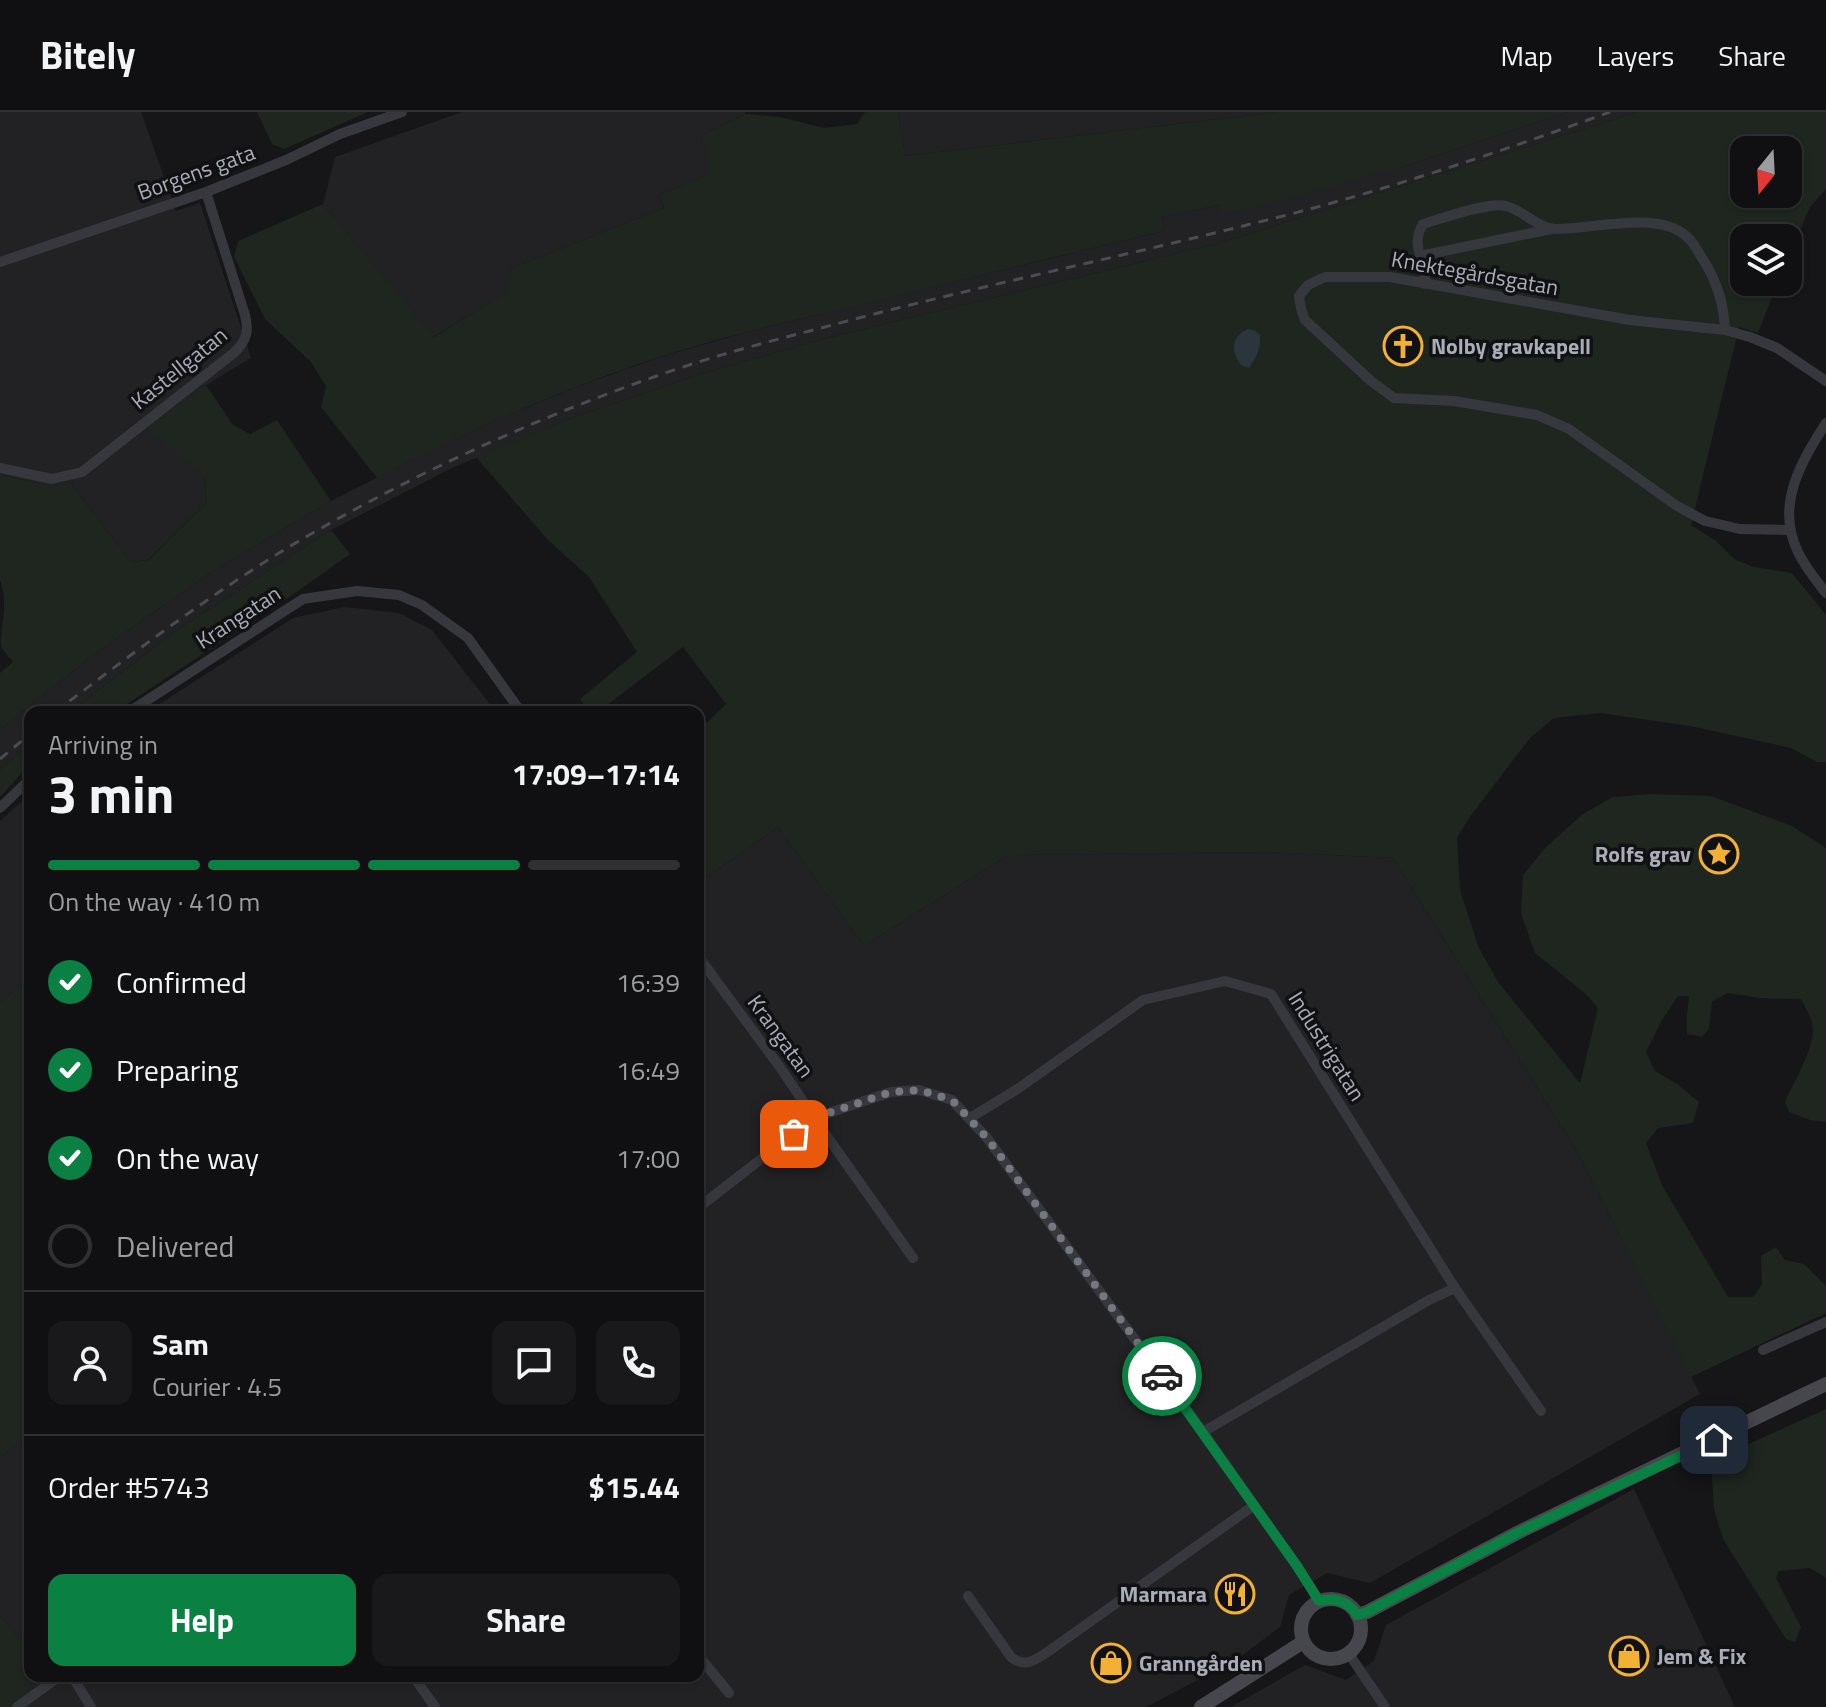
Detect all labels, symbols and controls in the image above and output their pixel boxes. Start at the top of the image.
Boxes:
text: Bitely [40,26,135,84]
text: Map [1500,34,1553,77]
text: Layers [1597,34,1674,77]
text: Share [1718,34,1786,77]
street label: Borgens gata [132,135,260,209]
north arrow [1730,136,1802,208]
map controls [1730,136,1802,296]
button: layers [1730,224,1802,296]
street label: Knektegårdsgatan [1389,242,1561,304]
street label: Kastellgatan [123,318,235,418]
church icon: Nolby gravkapell [1382,325,1424,367]
place label: Nolby gravkapell [1431,329,1591,363]
street label: Krangatan [189,577,287,657]
text: Arriving in [48,725,158,764]
text: 17:09–17:14 [512,751,680,797]
text: 3 min [48,754,174,833]
place icon: Rolfs grav [1698,833,1740,875]
place label: Rolfs grav [1595,837,1691,871]
text: On the way · 410 m [48,882,260,921]
text: Confirmed [116,959,247,1005]
icon: check [48,960,92,1004]
text: 16:39 [616,963,680,1002]
street label: Industrigatan [1280,984,1374,1108]
street label: Krangatan [739,987,823,1085]
text: Preparing [116,1047,238,1093]
icon: check [48,1048,92,1092]
text: 16:49 [616,1051,680,1090]
pin [760,1100,828,1168]
icon: bag [772,1112,816,1156]
text: On the way [116,1135,259,1181]
icon: check [48,1136,92,1180]
text: 17:00 [616,1139,680,1178]
text: Delivered [116,1223,234,1269]
button: person [48,1321,132,1405]
text: Sam [152,1321,209,1367]
button: chat [492,1321,576,1405]
button: phone [596,1321,680,1405]
courier [1122,1336,1202,1416]
icon: car [1140,1354,1184,1398]
text: Courier · 4.5 [152,1367,282,1406]
pin [1680,1406,1748,1474]
icon: home [1692,1418,1736,1462]
text: Order #5743 [48,1464,210,1510]
text: $15.44 [588,1464,680,1510]
restaurant icon: Marmara [1214,1573,1256,1615]
button: Help [48,1574,356,1666]
button: Share [372,1574,680,1666]
place label: Marmara [1120,1577,1207,1611]
shop icon: Jem & Fix [1608,1635,1650,1677]
place label: Jem & Fix [1657,1639,1747,1673]
shop icon: Granngården [1090,1642,1132,1684]
place label: Granngården [1139,1646,1263,1680]

